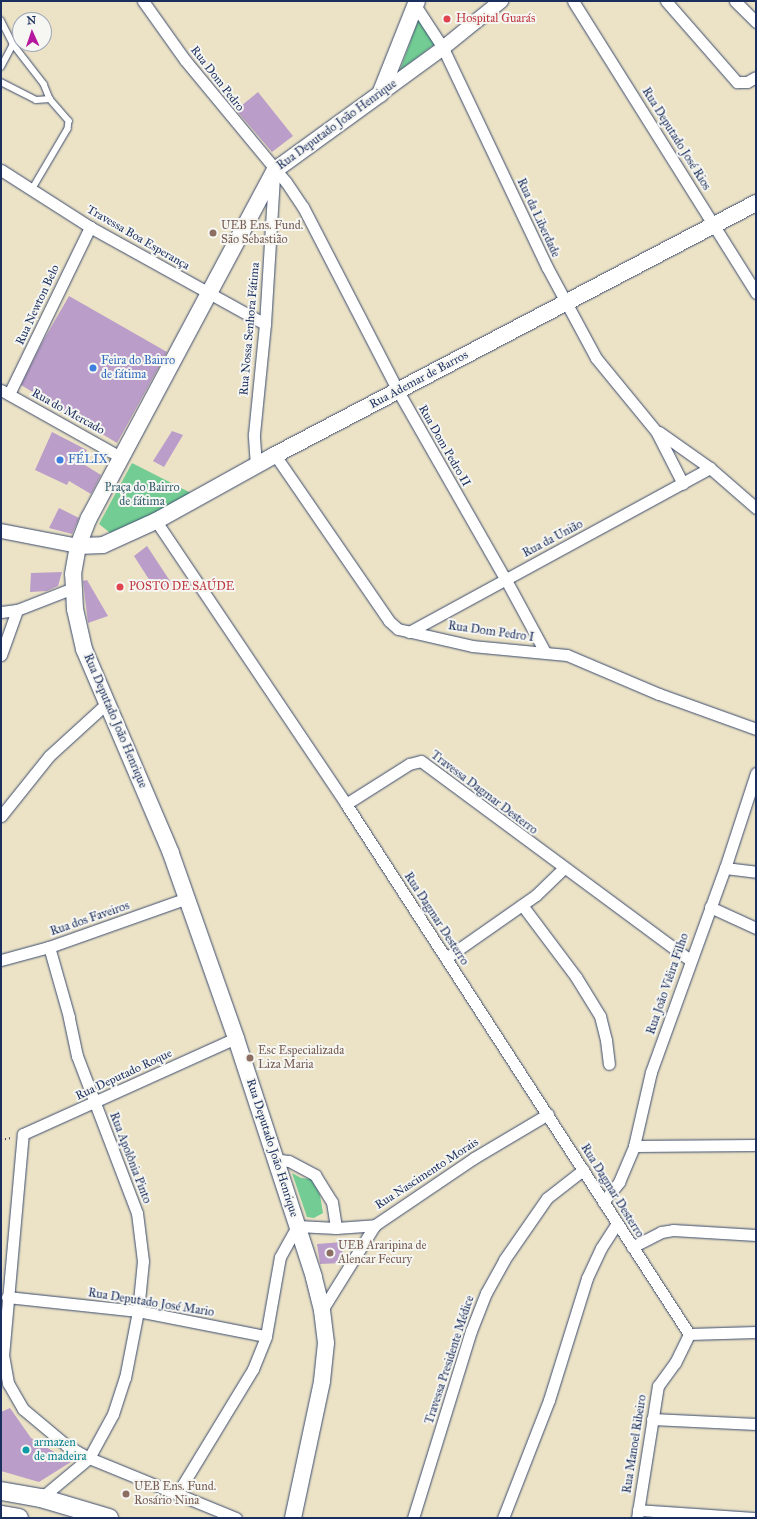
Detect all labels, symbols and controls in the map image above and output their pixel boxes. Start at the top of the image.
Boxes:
north arrow [12,12,52,52]
place label: Hospital Guarás [456,12,535,26]
marker: Hospital Guarás [441,13,453,25]
text: N [26,14,36,27]
street label: Rua Dom Pedro [187,44,247,114]
street label: Rua Deputado João Henrique [274,77,400,173]
street label: Rua Deputado José Rios [639,85,713,193]
street label: Rua da Liberdade [513,176,563,260]
street label: Travessa Boa Esperança [84,203,192,273]
place label: UEB Ens. Fund. São Sebastião [221,219,303,247]
marker: UEB Ens. Fund. São Sebastião [208,228,218,238]
street label: Rua Nossa Senhora Fátima [237,262,263,396]
street label: Rua Newton Belo [13,263,63,347]
street label: Rua Ademar de Barros [367,348,471,412]
place label: Feira do Bairro de fátima [101,354,175,382]
marker: Feira do Bairro de fátima [88,363,98,373]
street label: Rua do Mercado [29,386,107,438]
street label: Rua Dom Pedro II [415,403,473,489]
place label: FÉLIX [68,453,108,467]
marker: FÉLIX [55,455,65,465]
park label: Praça do Bairro de fátima [104,481,180,509]
street label: Rua da União [520,517,586,561]
place label: POSTO DE SAÚDE [129,580,234,594]
marker: POSTO DE SAÚDE [114,581,126,593]
street label: Rua Dom Pedro I [447,619,535,645]
street label: Rua Deputado João Henrique [80,652,150,790]
street label: Travessa Dagmar Desterro [428,748,540,838]
street label: Rua Dagmar Desterro [401,870,471,968]
street label: Rua dos Faveiros [48,899,132,939]
street label: Rua João Viêira Filho [644,931,692,1037]
place label: Esc Especializada Liza Maria [258,1044,344,1072]
street label: Rua Deputado Roque [73,1046,175,1104]
marker: Esc Especializada Liza Maria [245,1053,255,1063]
street label: Rua Deputado João Henrique [243,1077,301,1219]
street label: Rua Apolônia Pinto [106,1110,154,1206]
street label: Rua Nascimento Morais [373,1135,481,1213]
street label: Rua Dagmar Desterro [577,1141,647,1241]
place label: UEB Araripina de Alencar Fecury [338,1239,427,1267]
marker: UEB Araripina de Alencar Fecury [325,1248,335,1258]
street label: Rua Deputado José Mario [87,1286,215,1320]
street label: Travessa Presidente Médice [422,1294,478,1426]
street label: Rua Manoel Ribeiro [620,1394,650,1494]
place label: armazen de madeira [34,1436,87,1464]
marker: armazen de madeira [21,1445,31,1455]
place label: UEB Ens. Fund. Rosário Nina [134,1480,216,1508]
marker: UEB Ens. Fund. Rosário Nina [121,1489,131,1499]

